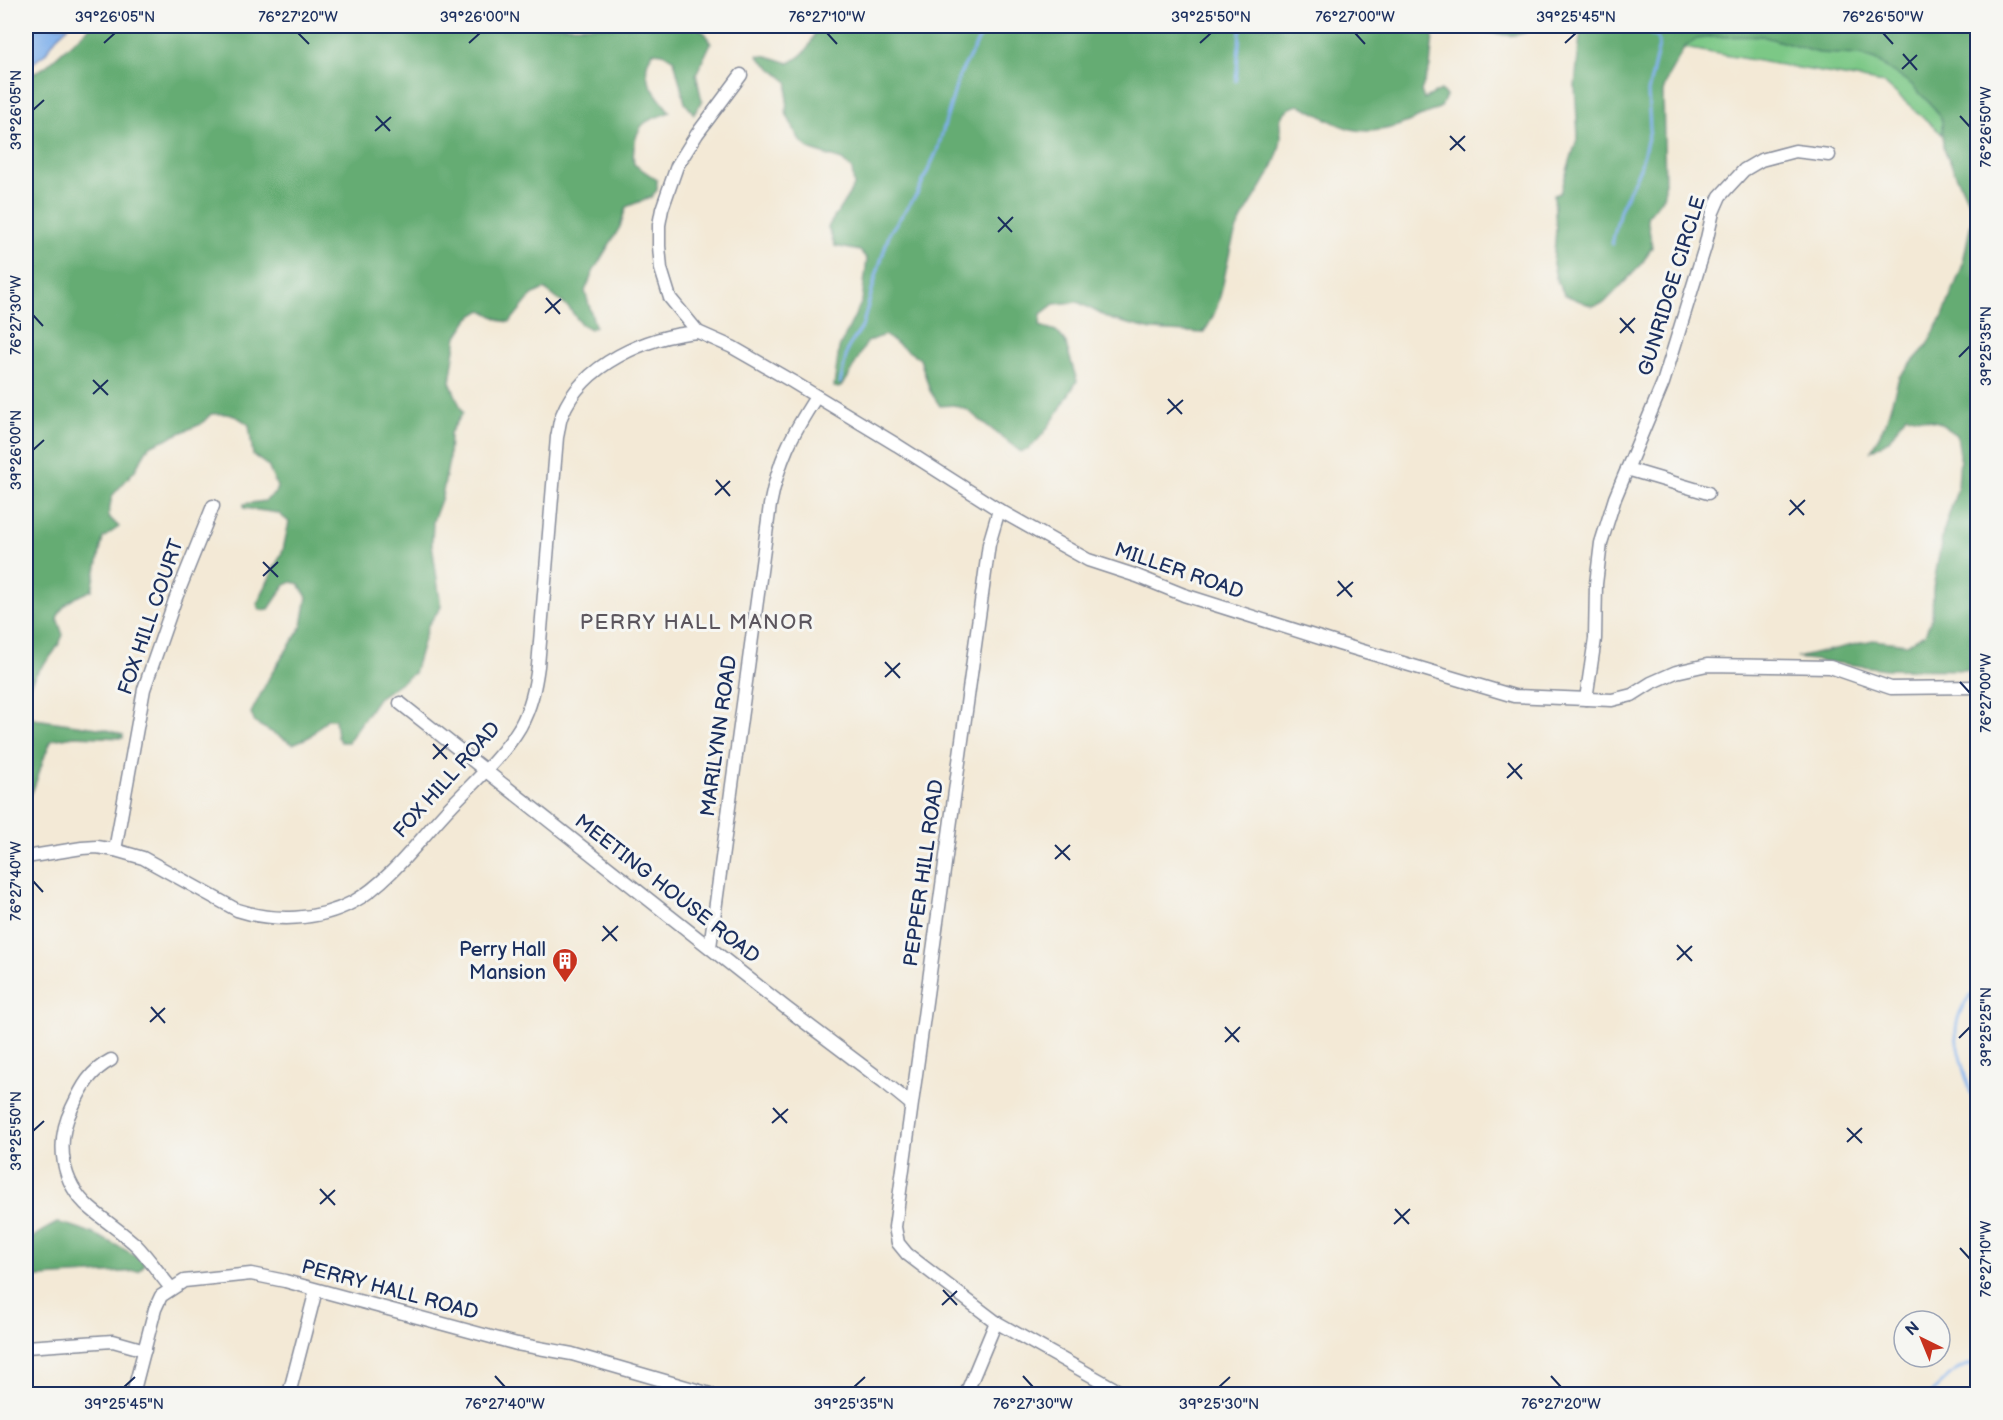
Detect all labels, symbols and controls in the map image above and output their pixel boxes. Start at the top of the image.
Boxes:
text: 39°26'05"N [75,8,155,27]
text: 76°27'20"W [258,8,338,27]
text: 39°26'00"N [440,8,520,27]
text: 76°27'10"W [789,8,866,27]
text: 39°25'50"N [1171,8,1251,27]
text: 76°27'00"W [1315,8,1395,27]
text: 39°25'45"N [1536,8,1616,27]
text: 76°26'50"W [1842,8,1924,27]
text: 39°26'05"N [7,70,26,150]
text: 76°26'50"W [1977,86,1996,168]
street label: GUNRIDGE CIRCLE [1633,193,1711,379]
text: 76°27'30"W [7,275,26,355]
text: 39°25'35"N [1977,306,1996,386]
text: 39°26'00"N [7,410,26,490]
street label: FOX HILL COURT [113,536,189,698]
street label: MILLER ROAD [1111,538,1247,604]
district label: PERRY HALL MANOR [580,610,814,635]
text: 76°27'00"W [1977,653,1996,733]
street label: MARILYNN ROAD [696,654,742,818]
street label: FOX HILL ROAD [388,717,506,843]
street label: PEPPER HILL ROAD [899,778,949,968]
street label: MEETING HOUSE ROAD [570,809,764,969]
text: 76°27'40"W [7,841,26,921]
place label: Perry Hall Mansion [459,938,546,985]
building icon: Perry Hall Mansion [550,946,580,984]
text: 39°25'25"N [1977,987,1996,1067]
text: 39°25'50"N [7,1091,26,1171]
text: 76°27'10"W [1977,1220,1996,1297]
street label: PERRY HALL ROAD [299,1255,481,1325]
north arrow [1892,1309,1952,1369]
text: N [1902,1318,1924,1340]
text: 39°25'45"N [84,1395,164,1414]
text: 76°27'40"W [465,1395,545,1414]
text: 39°25'35"N [814,1395,894,1414]
text: 76°27'30"W [993,1395,1073,1414]
text: 39°25'30"N [1179,1395,1259,1414]
text: 76°27'20"W [1521,1395,1601,1414]

